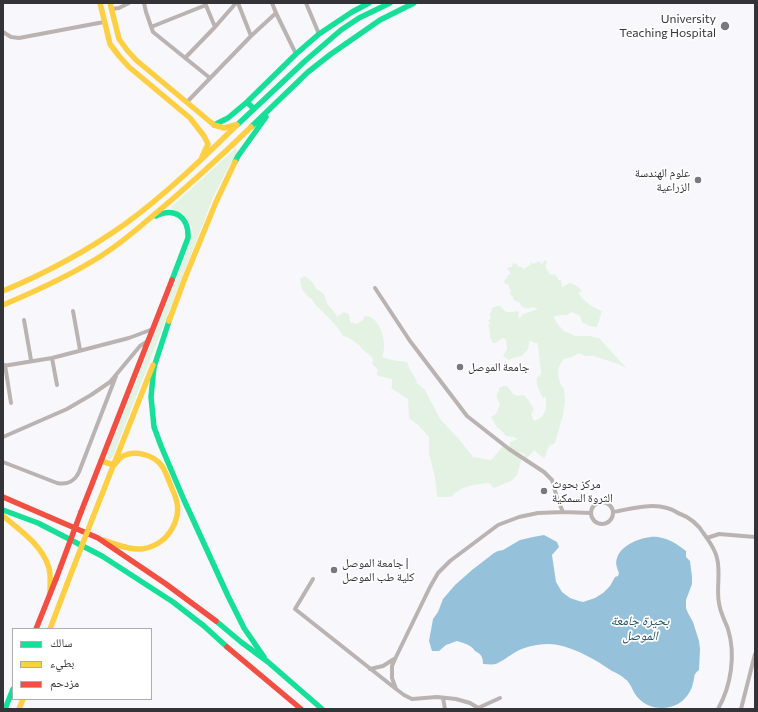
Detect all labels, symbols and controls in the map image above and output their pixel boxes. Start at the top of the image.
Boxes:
place label: University Teaching Hospital [619,12,716,40]
marker: University Teaching Hospital [719,20,731,32]
place label: علوم الهندسة الزراعية [635,166,690,194]
marker: علوم الهندسة الزراعية [693,175,703,185]
place label: جامعة الموصل [468,360,529,374]
marker: جامعة الموصل [455,362,465,372]
place label: مركز بحوث الثروة السمكية [552,477,613,505]
marker: مركز بحوث الثروة السمكية [539,486,549,496]
place label: جامعة الموصل | كلية طب الموصل [342,556,414,584]
marker: جامعة الموصل | كلية طب الموصل [329,565,339,575]
water label: بحيرة جامعة الموصل [611,613,669,644]
legend [12,628,152,700]
text: سالك [50,635,72,649]
text: بطيء [50,655,74,669]
text: مزدحم [50,675,79,689]

